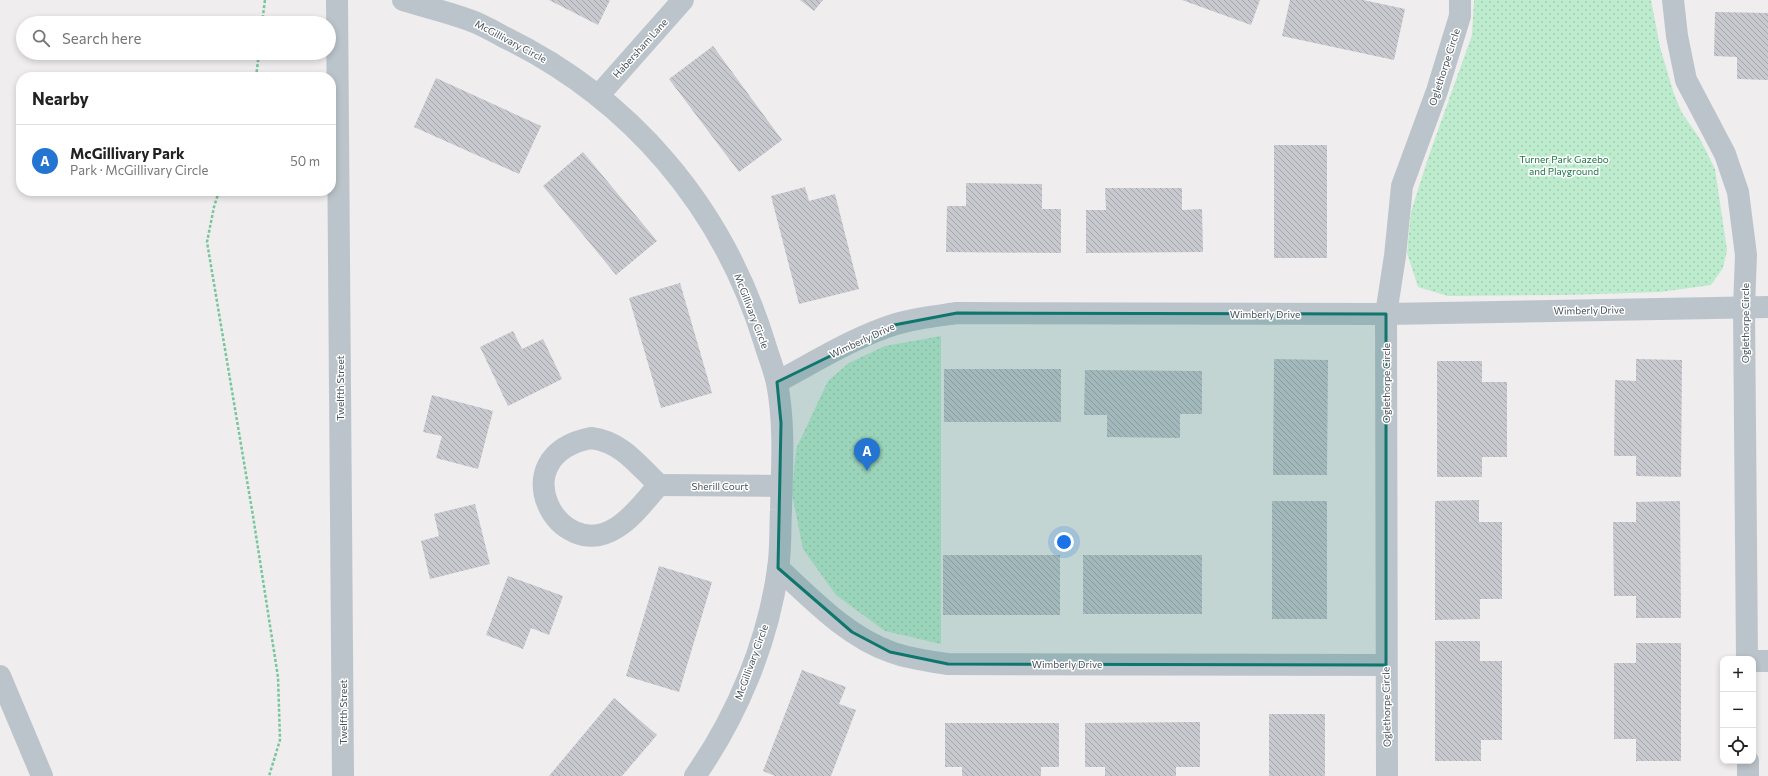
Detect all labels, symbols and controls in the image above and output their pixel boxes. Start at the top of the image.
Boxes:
search box [16,16,336,60]
street label: Habersham Lane [610,16,670,80]
street label: McGillivary Circle [473,17,549,65]
icon: search [30,27,52,49]
street label: Oglethorpe Circle [1426,27,1462,107]
text: Search here [62,29,141,47]
text: Nearby [32,88,89,109]
text: McGillivary Park [70,144,185,162]
text: A [40,153,50,169]
text: 50 m [290,153,320,169]
park label: Turner Park Gazebo and Playground [1519,153,1609,177]
text: Park · McGillivary Circle [70,162,208,178]
street label: McGillivary Circle [732,272,772,350]
street label: Oglethorpe Circle [1739,283,1751,363]
street label: Wimberly Drive [1554,303,1624,317]
street label: Wimberly Drive [1230,308,1300,320]
street label: Wimberly Drive [828,320,896,360]
street label: Oglethorpe Circle [1380,343,1392,423]
street label: Twelfth Street [334,355,346,421]
pin: A [854,438,880,471]
street label: Sherill Court [692,480,748,492]
your location [1054,532,1074,552]
street label: McGillivary Circle [732,623,770,701]
map controls [1720,656,1756,764]
button: + [1720,656,1756,692]
street label: Wimberly Drive [1032,658,1102,670]
street label: Oglethorpe Circle [1379,667,1393,747]
street label: Twelfth Street [337,679,349,745]
button: − [1720,692,1756,728]
button: locate [1720,728,1756,764]

